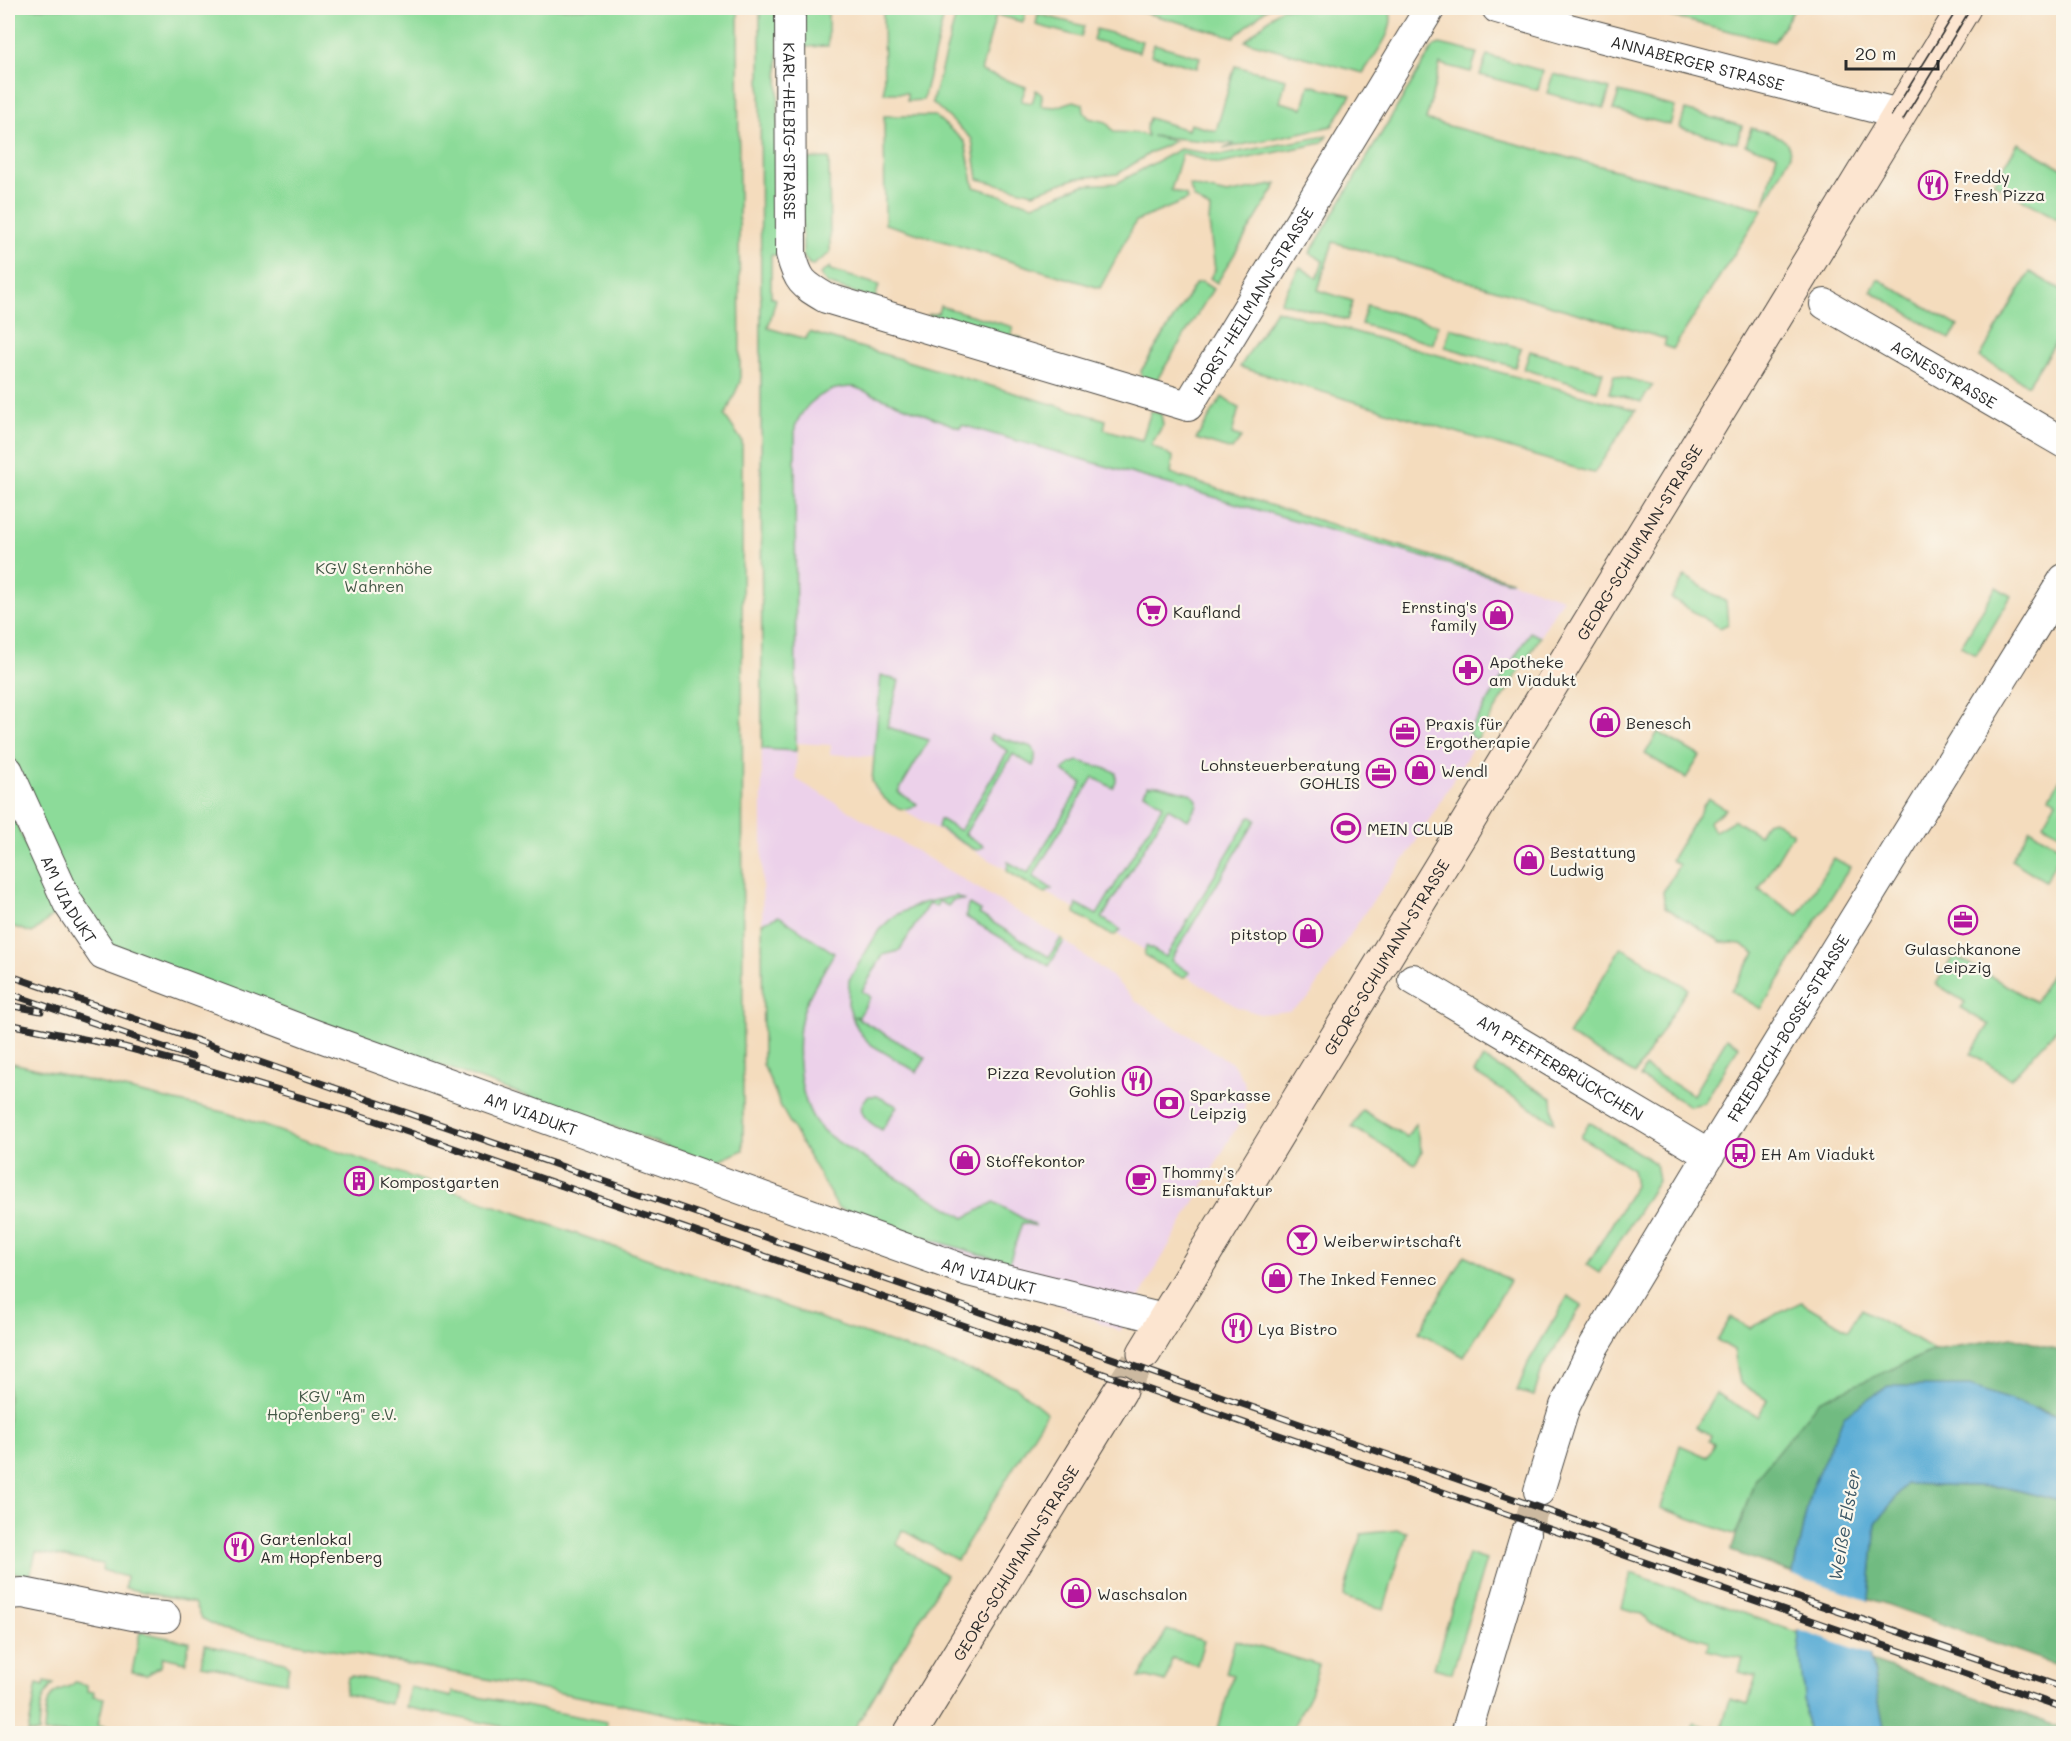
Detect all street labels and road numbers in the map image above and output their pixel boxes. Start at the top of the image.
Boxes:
street label: ANNABERGER STRASSE [1609,30,1787,95]
street label: KARL-HELBIG-STRASSE [780,42,801,220]
street label: HORST-HEILMANN-STRASSE [1187,203,1317,398]
street label: AGNESSTRASSE [1887,334,2001,412]
street label: GEORG-SCHUMANN-STRASSE [1571,440,1706,644]
street label: AM VIADUKT [37,851,102,947]
street label: GEORG-SCHUMANN-STRASSE [1318,855,1453,1059]
street label: FRIEDRICH-BOSSE-STRASSE [1722,930,1853,1125]
street label: AM PFEFFERBRÜCKCHEN [1474,1009,1648,1125]
street label: AM VIADUKT [482,1087,581,1140]
street label: AM VIADUKT [939,1252,1039,1298]
street label: GEORG-SCHUMANN-STRASSE [947,1461,1083,1664]

